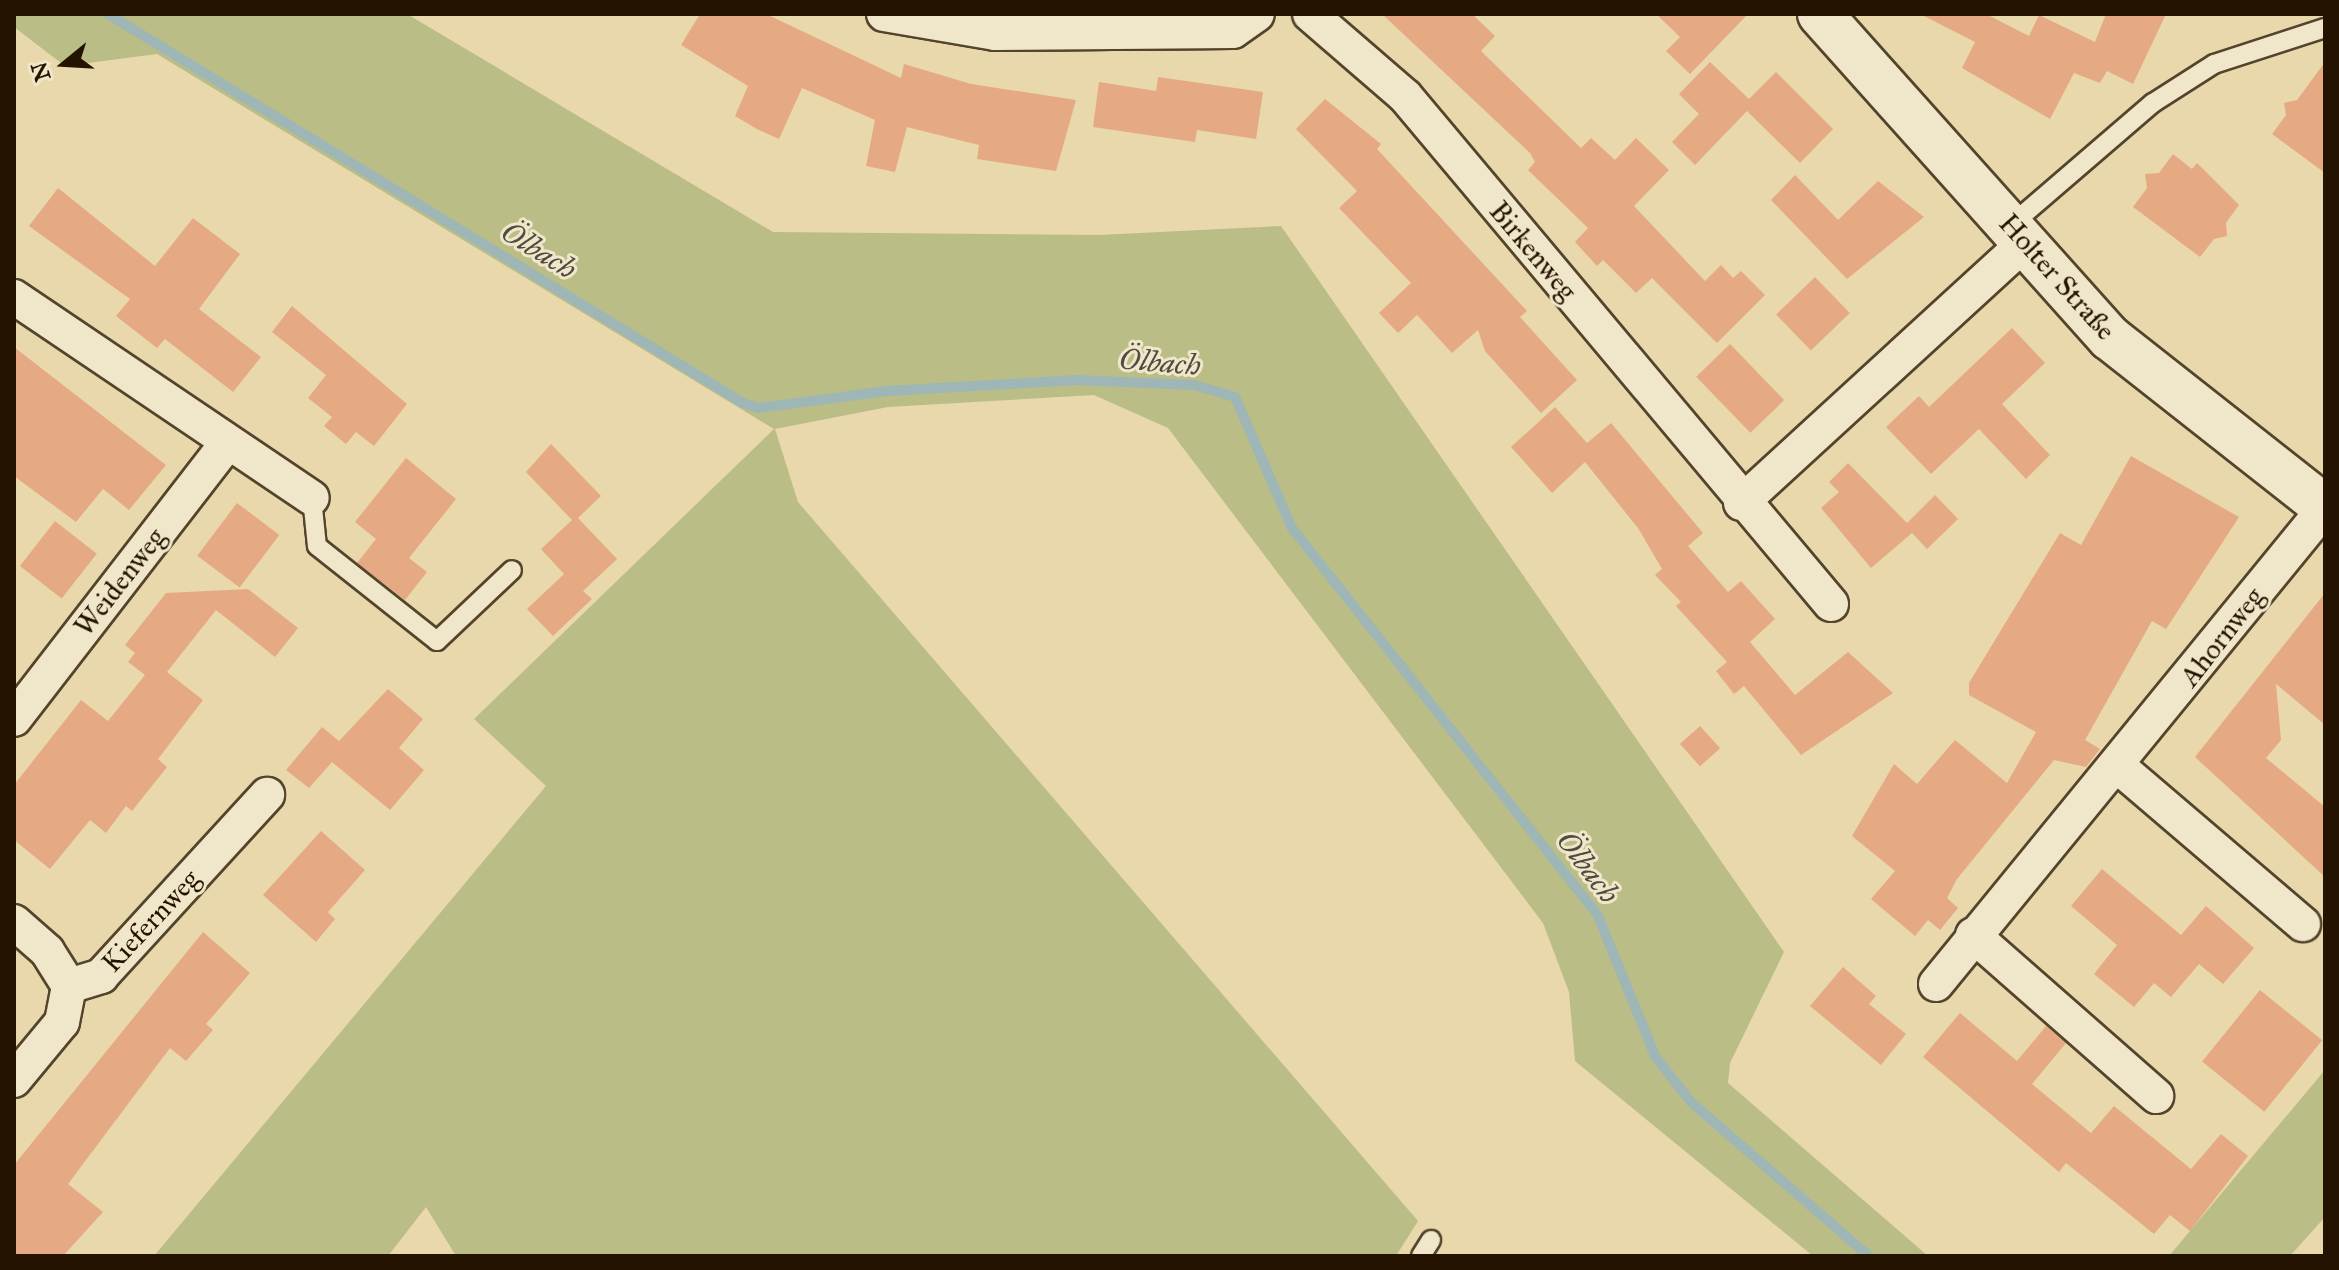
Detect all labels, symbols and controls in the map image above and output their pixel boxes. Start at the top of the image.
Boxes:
north arrow [24,24,104,104]
text: N [25,59,56,85]
street label: Birkenweg [1482,195,1584,307]
street label: Holter Straße [1992,207,2122,347]
water label: Ölbach [495,213,583,287]
water label: Ölbach [1118,341,1202,383]
street label: Weidenweg [67,521,173,643]
street label: Ahornweg [2173,581,2271,693]
water label: Ölbach [1549,824,1627,910]
street label: Kiefernweg [95,863,207,979]

